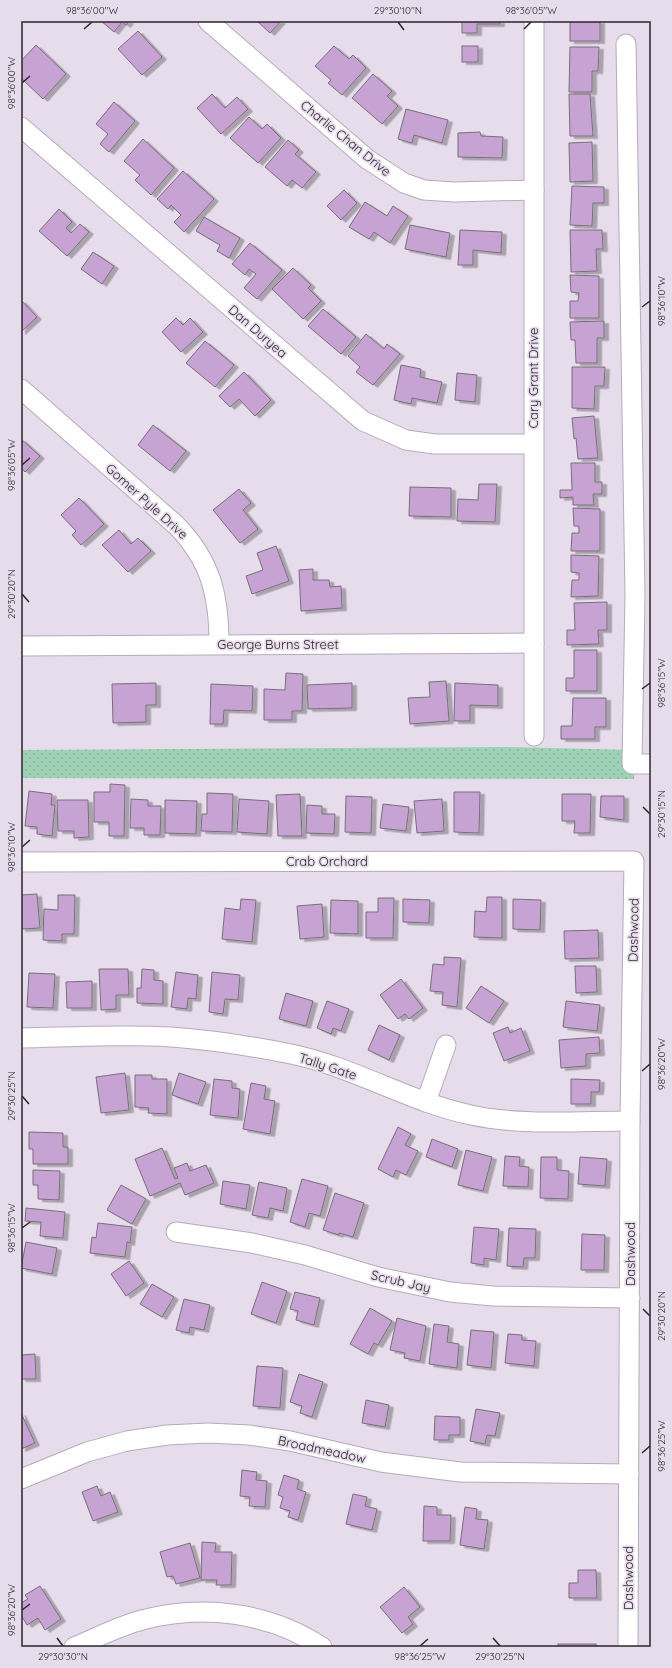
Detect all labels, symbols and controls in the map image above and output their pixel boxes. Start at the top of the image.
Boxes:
text: 98°36'00"W [66,4,118,17]
text: 29°30'10"N [374,4,422,17]
text: 98°36'05"W [505,4,557,17]
text: 98°36'00"W [5,57,18,109]
street label: Charlie Chan Drive [298,97,394,179]
text: 98°36'10"W [655,276,668,326]
street label: Dan Duryea [225,301,291,361]
street label: Cary Grant Drive [525,328,541,428]
text: 98°36'05"W [5,439,18,491]
street label: Gomer Pyle Drive [103,460,191,542]
text: 29°30'20"N [5,569,18,619]
street label: George Burns Street [217,636,339,652]
text: 98°36'15"W [655,658,668,708]
text: 29°30'15"N [655,790,668,838]
text: 98°36'10"W [5,822,18,872]
street label: Crab Orchard [286,853,368,869]
street label: Dashwood [624,898,642,962]
text: 98°36'20"W [655,1038,668,1090]
street label: Tally Gate [297,1049,359,1083]
text: 29°30'25"N [5,1071,18,1121]
text: 98°36'15"W [5,1203,18,1253]
street label: Dashwood [622,1222,638,1286]
street label: Scrub Jay [370,1266,432,1296]
text: 29°30'20"N [655,1291,668,1341]
text: 98°36'25"W [655,1420,668,1472]
street label: Broadmeadow [277,1432,368,1466]
street label: Dashwood [620,1546,636,1610]
text: 98°36'20"W [5,1584,18,1636]
text: 29°30'30"N [38,1650,88,1663]
text: 98°36'25"W [394,1650,446,1663]
text: 29°30'25"N [475,1650,525,1663]

